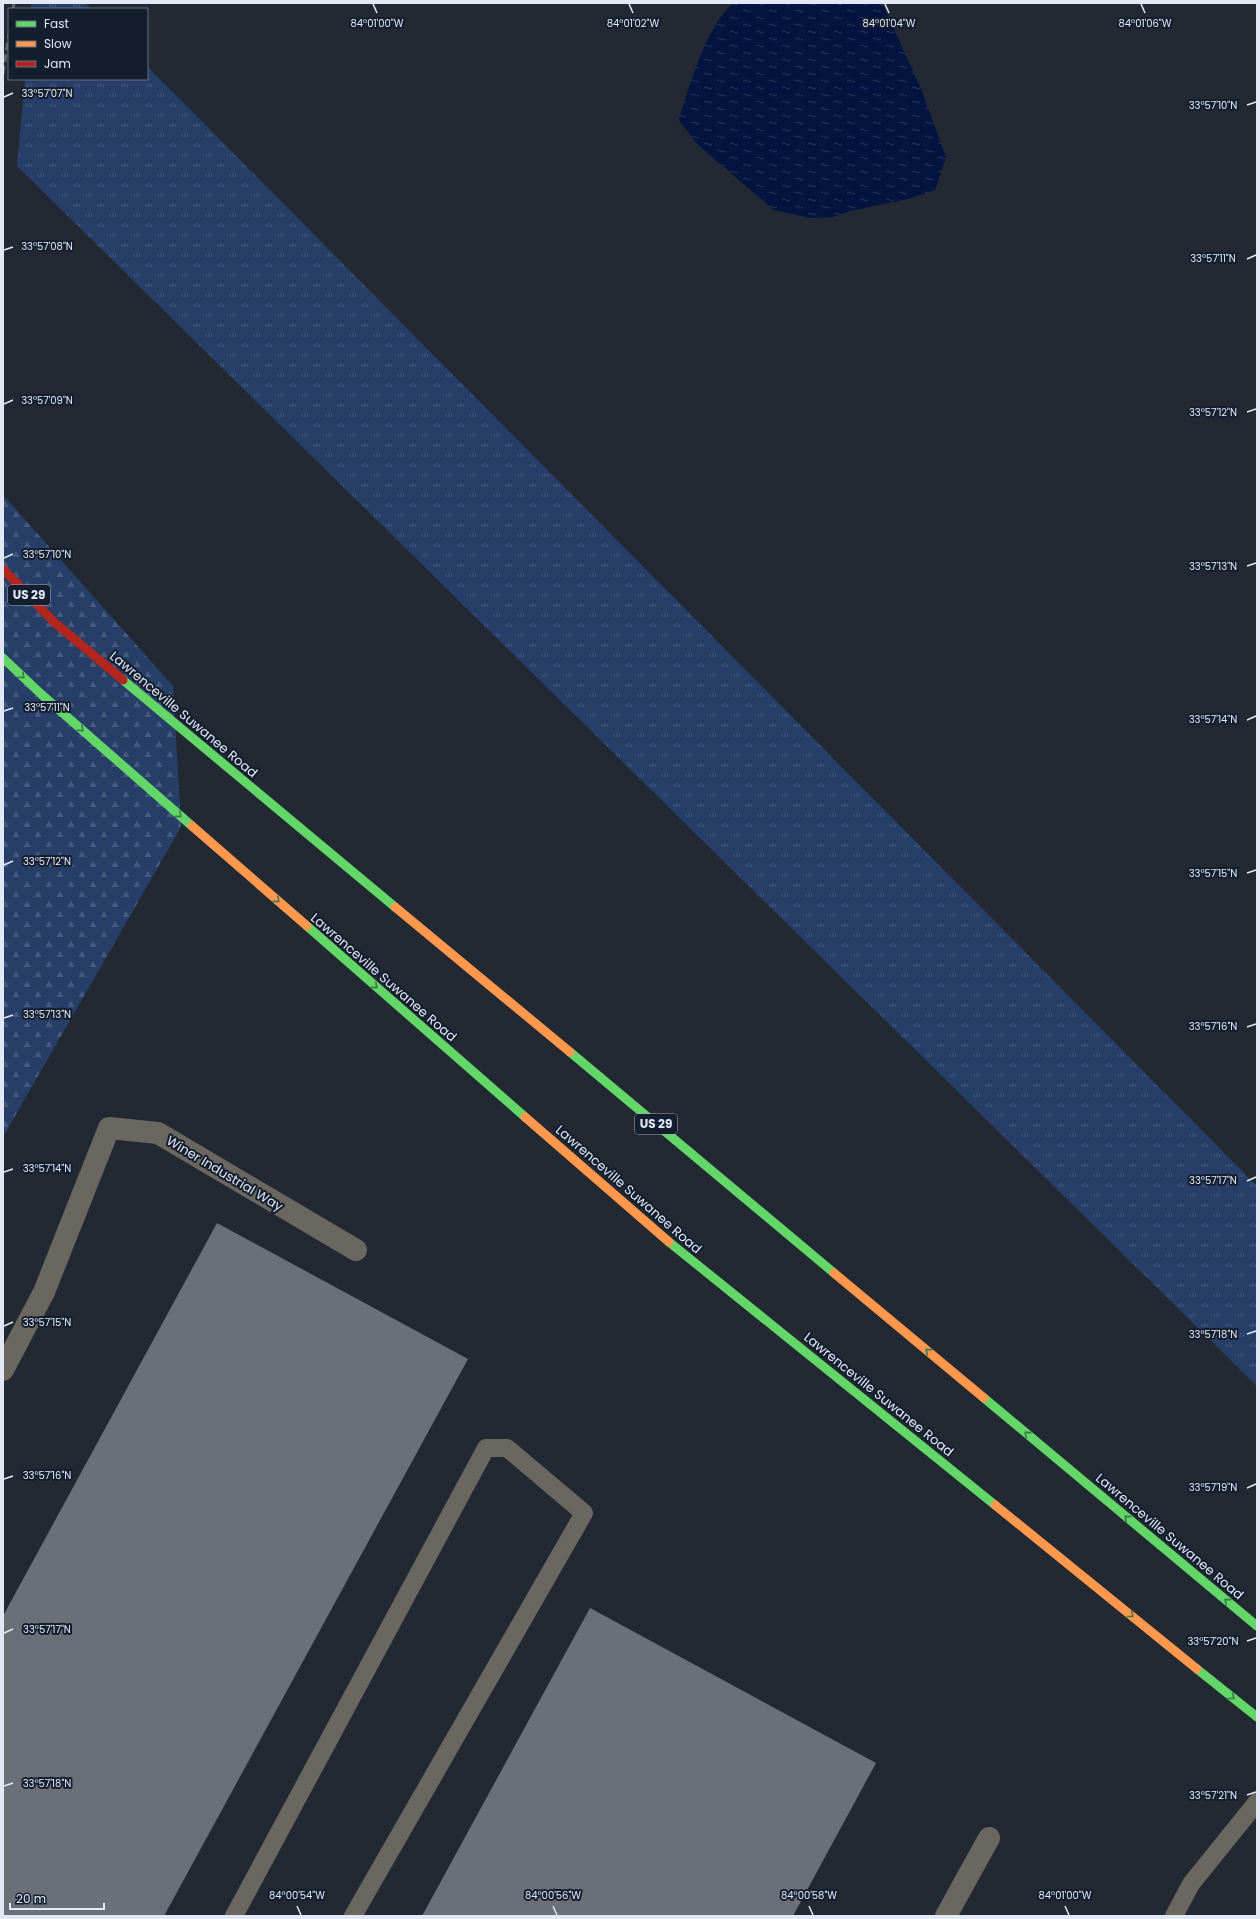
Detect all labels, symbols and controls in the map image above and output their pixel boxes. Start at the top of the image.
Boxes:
legend [8,8,148,80]
text: Fast [44,15,69,32]
text: 84°01'00"W [350,16,404,31]
text: 84°01'02"W [607,16,659,31]
text: 84°01'04"W [862,16,916,31]
text: 84°01'06"W [1118,16,1172,31]
text: Slow [44,35,72,52]
text: Jam [44,55,71,72]
text: 33°57'07"N [22,86,72,101]
text: 33°57'10"N [1189,98,1237,113]
text: 33°57'08"N [21,239,73,254]
text: 33°57'11"N [1190,251,1236,266]
text: 33°57'09"N [21,393,73,408]
text: 33°57'12"N [1189,405,1237,420]
text: 33°57'10"N [23,547,71,562]
text: 33°57'13"N [1189,559,1237,574]
road number: US 29 [8,585,50,605]
street label: Lawrenceville Suwanee Road [106,647,262,782]
one-way arrow [17,671,25,679]
text: 33°57'11"N [24,700,70,715]
text: 33°57'14"N [1189,712,1237,727]
one-way arrow [77,725,84,732]
one-way arrow [174,810,182,817]
text: 33°57'12"N [23,854,71,869]
text: 33°57'15"N [1189,866,1237,881]
one-way arrow [272,896,280,903]
street label: Lawrenceville Suwanee Road [307,909,461,1046]
one-way arrow [370,981,378,988]
text: 33°57'13"N [23,1007,71,1022]
text: 33°57'16"N [1189,1019,1237,1034]
road number: US 29 [635,1114,677,1134]
street label: Lawrenceville Suwanee Road [552,1121,706,1258]
street label: Winer Industrial Way [163,1131,287,1216]
text: 33°57'14"N [23,1161,71,1176]
text: 33°57'17"N [1189,1173,1237,1188]
text: 33°57'15"N [23,1315,71,1330]
text: 33°57'18"N [1189,1327,1237,1342]
street label: Lawrenceville Suwanee Road [800,1328,958,1461]
one-way arrow [925,1349,932,1356]
one-way arrow [1025,1432,1032,1439]
text: 33°57'16"N [23,1468,71,1483]
street label: Lawrenceville Suwanee Road [1092,1469,1248,1604]
text: 33°57'19"N [1189,1480,1237,1495]
one-way arrow [1125,1515,1132,1522]
one-way arrow [1224,1598,1232,1605]
one-way arrow [1126,1611,1134,1618]
text: 33°57'17"N [23,1622,71,1637]
text: 33°57'20"N [1187,1634,1239,1649]
one-way arrow [1228,1693,1235,1700]
text: 33°57'18"N [23,1776,71,1791]
text: 33°57'21"N [1189,1788,1237,1803]
scale bar [10,1885,104,1911]
text: 84°00'54"W [269,1888,325,1903]
text: 84°00'56"W [525,1888,581,1903]
text: 84°00'58"W [781,1888,837,1903]
text: 84°01'00"W [1038,1888,1092,1903]
text: 20 m [16,1890,46,1907]

